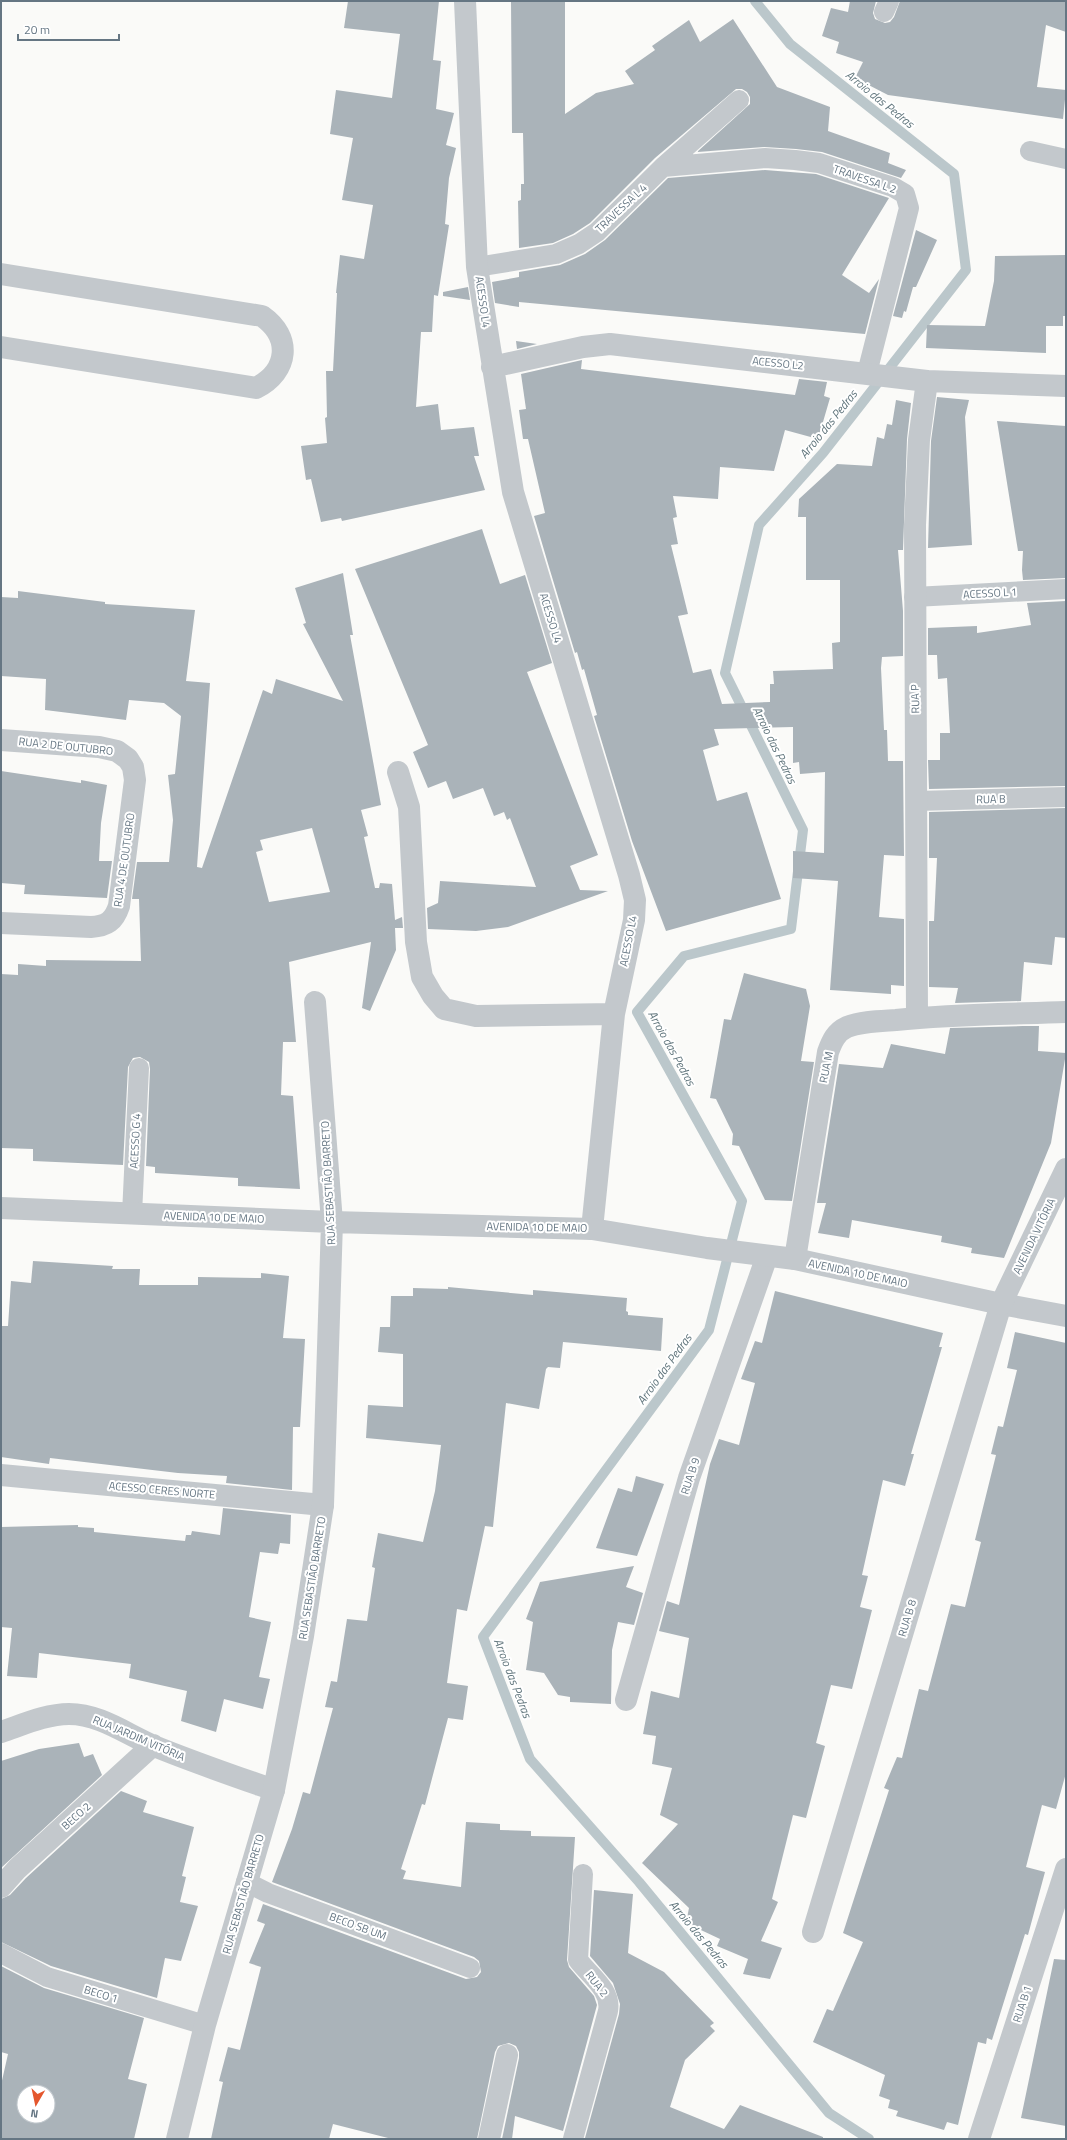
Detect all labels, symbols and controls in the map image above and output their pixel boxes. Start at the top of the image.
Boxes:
scale bar [18,16,119,42]
text: 20 m [24,20,50,39]
water label: Arroio das Pedras [841,65,919,133]
street label: TRAVESSA L 2 [831,161,899,197]
street label: TRAVESSA L 4 [591,180,651,236]
street label: ACESSO L4 [471,275,495,329]
street label: ACESSO L2 [752,352,804,374]
water label: Arroio das Pedras [794,385,862,463]
street label: ACESSO L 1 [963,584,1017,602]
street label: ACESSO L4 [536,591,566,645]
street label: RUA P [907,684,923,714]
water label: Arroio das Pedras [748,703,802,788]
street label: RUA 2 DE OUTUBRO [18,733,114,759]
street label: RUA B [976,791,1006,807]
street label: RUA 4 DE OUTUBRO [109,812,139,908]
street label: ACESSO L4 [615,914,641,968]
water label: Arroio das Pedras [643,1007,701,1090]
street label: RUA M [815,1050,837,1084]
street label: ACESSO G 4 [126,1113,144,1169]
street label: RUA SEBASTIÃO BARRETO [317,1121,339,1245]
street label: AVENIDA VITÓRIA [1009,1195,1060,1277]
street label: AVENIDA 10 DE MAIO [163,1207,265,1227]
street label: AVENIDA 10 DE MAIO [486,1218,588,1236]
street label: AVENIDA 10 DE MAIO [807,1255,909,1291]
water label: Arroio das Pedras [632,1329,697,1408]
street label: RUA B 9 [677,1455,703,1497]
street label: ACESSO CERES NORTE [108,1477,216,1503]
street label: RUA SEBASTIÃO BARRETO [294,1515,330,1641]
street label: RUA B 8 [894,1597,920,1639]
water label: Arroio das Pedras [489,1636,537,1721]
street label: RUA JARDIM VITÓRIA [90,1711,188,1765]
street label: BECO 2 [58,1799,94,1833]
street label: RUA SEBASTIÃO BARRETO [218,1832,268,1956]
water label: Arroio das Pedras [665,1896,734,1973]
street label: BECO SB UM [327,1908,389,1944]
street label: RUA 2 [582,1968,612,2000]
street label: BECO 1 [82,1981,120,2007]
street label: RUA B 1 [1009,1983,1035,2025]
north arrow [16,2084,56,2124]
text: N [29,2105,39,2122]

